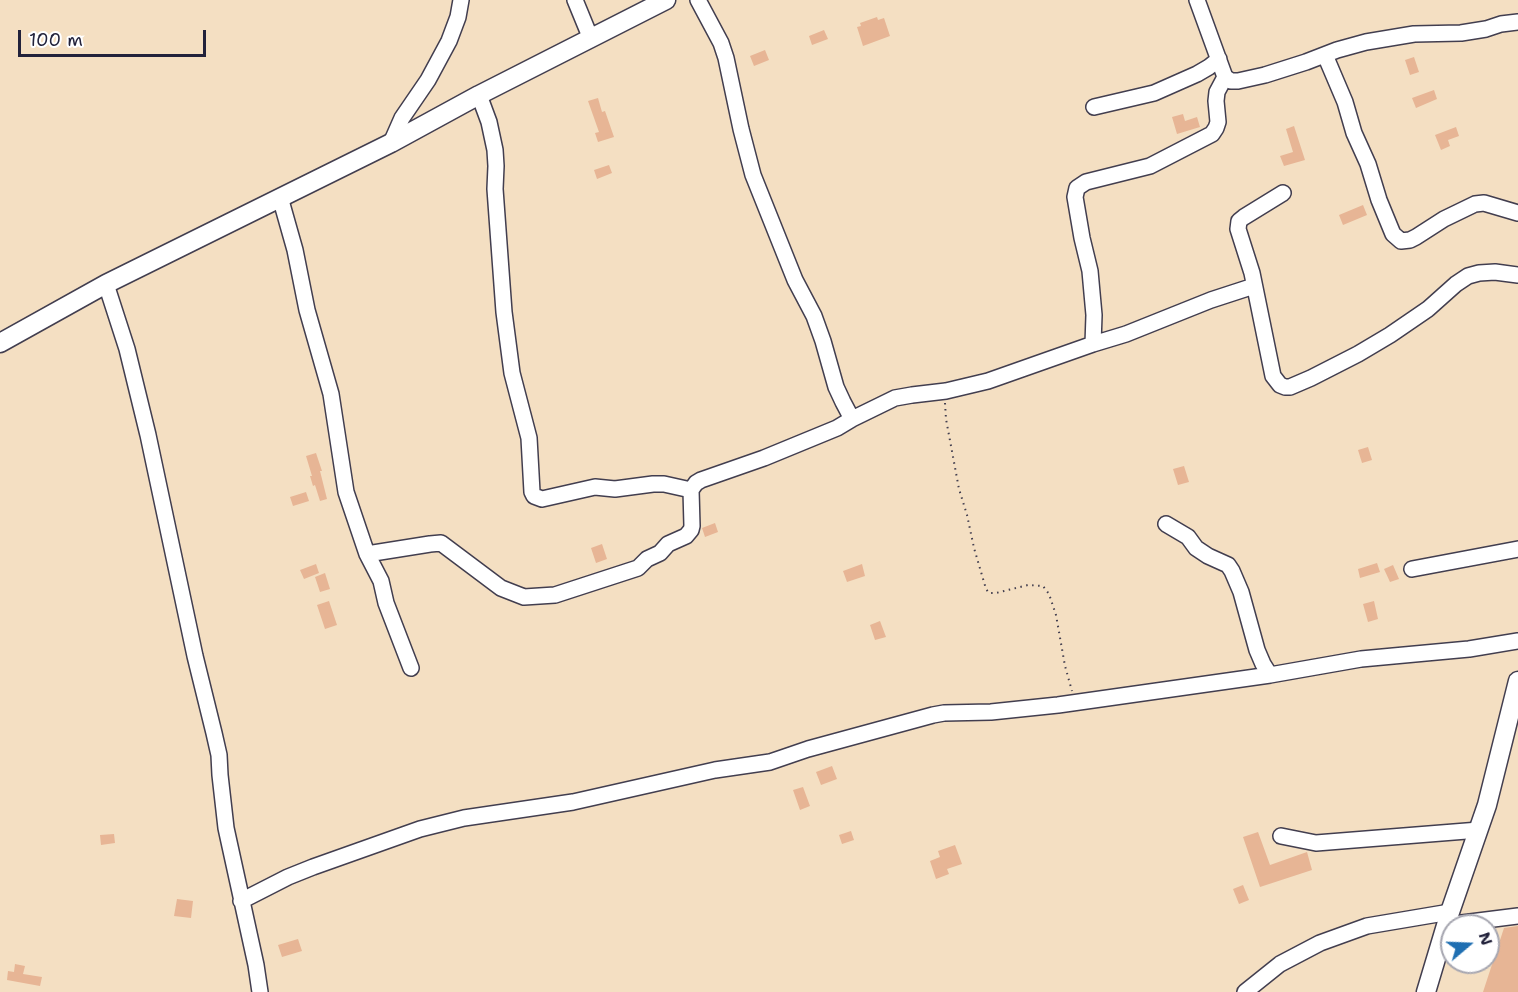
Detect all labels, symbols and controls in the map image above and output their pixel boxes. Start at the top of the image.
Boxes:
scale bar [21,18,208,56]
text: 100 m [29,28,83,52]
north arrow [1440,914,1500,974]
text: N [1474,929,1498,948]

